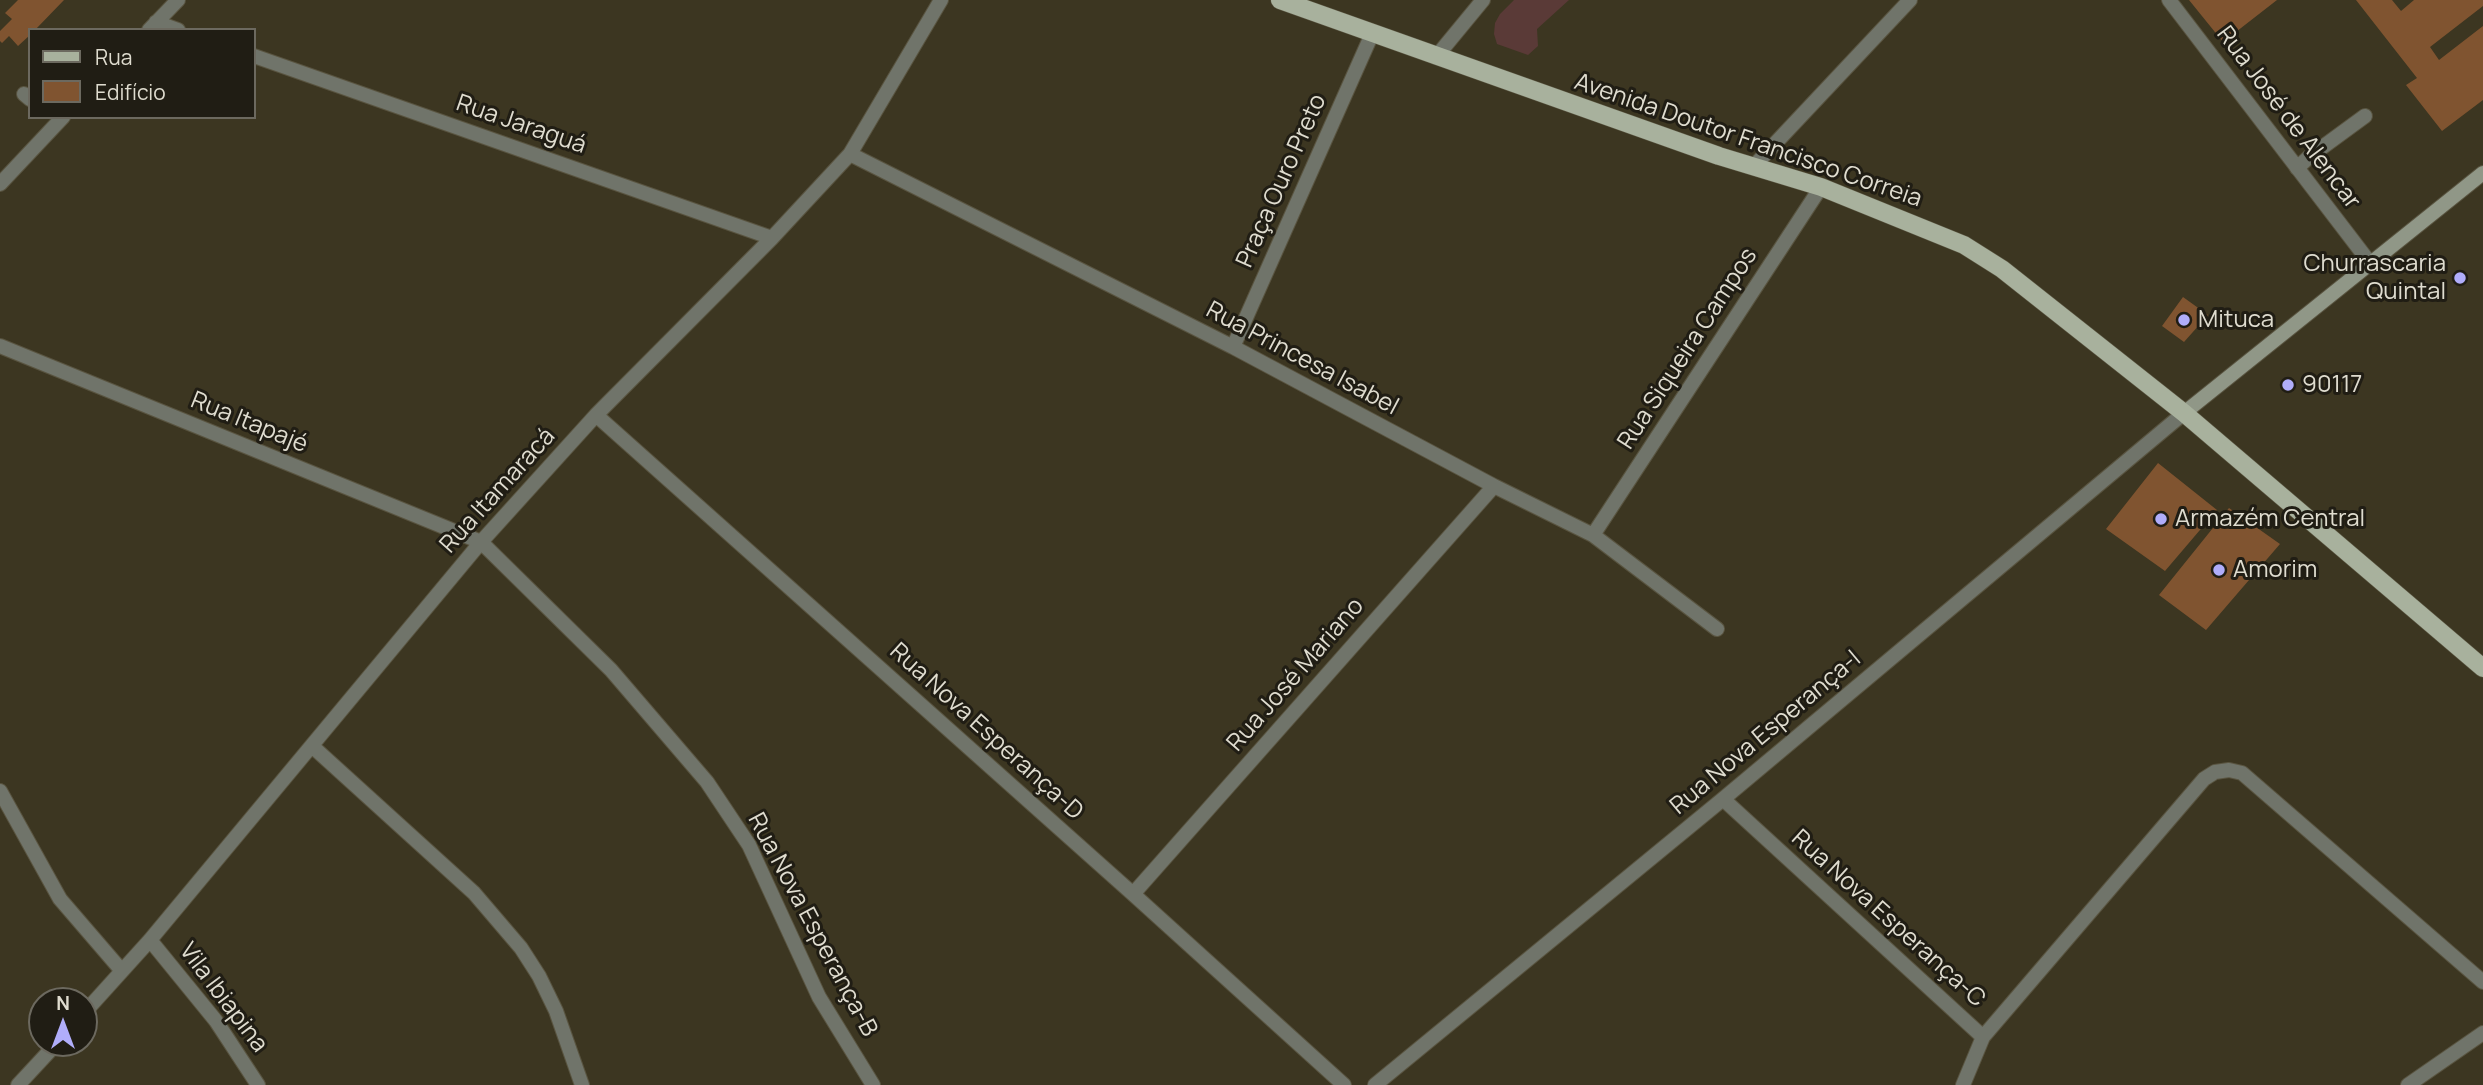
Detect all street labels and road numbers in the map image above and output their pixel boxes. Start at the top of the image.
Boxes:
street label: Rua José de Alencar [2210,21,2366,215]
street label: Avenida Doutor Francisco Correia [1571,68,1925,214]
street label: Rua Jaraguá [452,89,590,161]
street label: Praça Ouro Preto [1231,90,1333,272]
street label: Rua Siqueira Campos [1612,243,1764,455]
street label: Rua Princesa Isabel [1201,296,1403,422]
street label: Rua Itapajé [186,386,312,460]
street label: Rua Itamaracá [435,423,561,559]
street label: Rua José Mariano [1222,592,1370,758]
street label: Rua Nova Esperança-D [883,638,1089,826]
street label: Rua Nova Esperança-I [1665,645,1867,821]
street label: Rua Nova Esperança-B [741,808,883,1042]
street label: Rua Nova Esperança-C [1785,824,1991,1014]
street label: Vila Ibiapina [173,938,273,1058]

